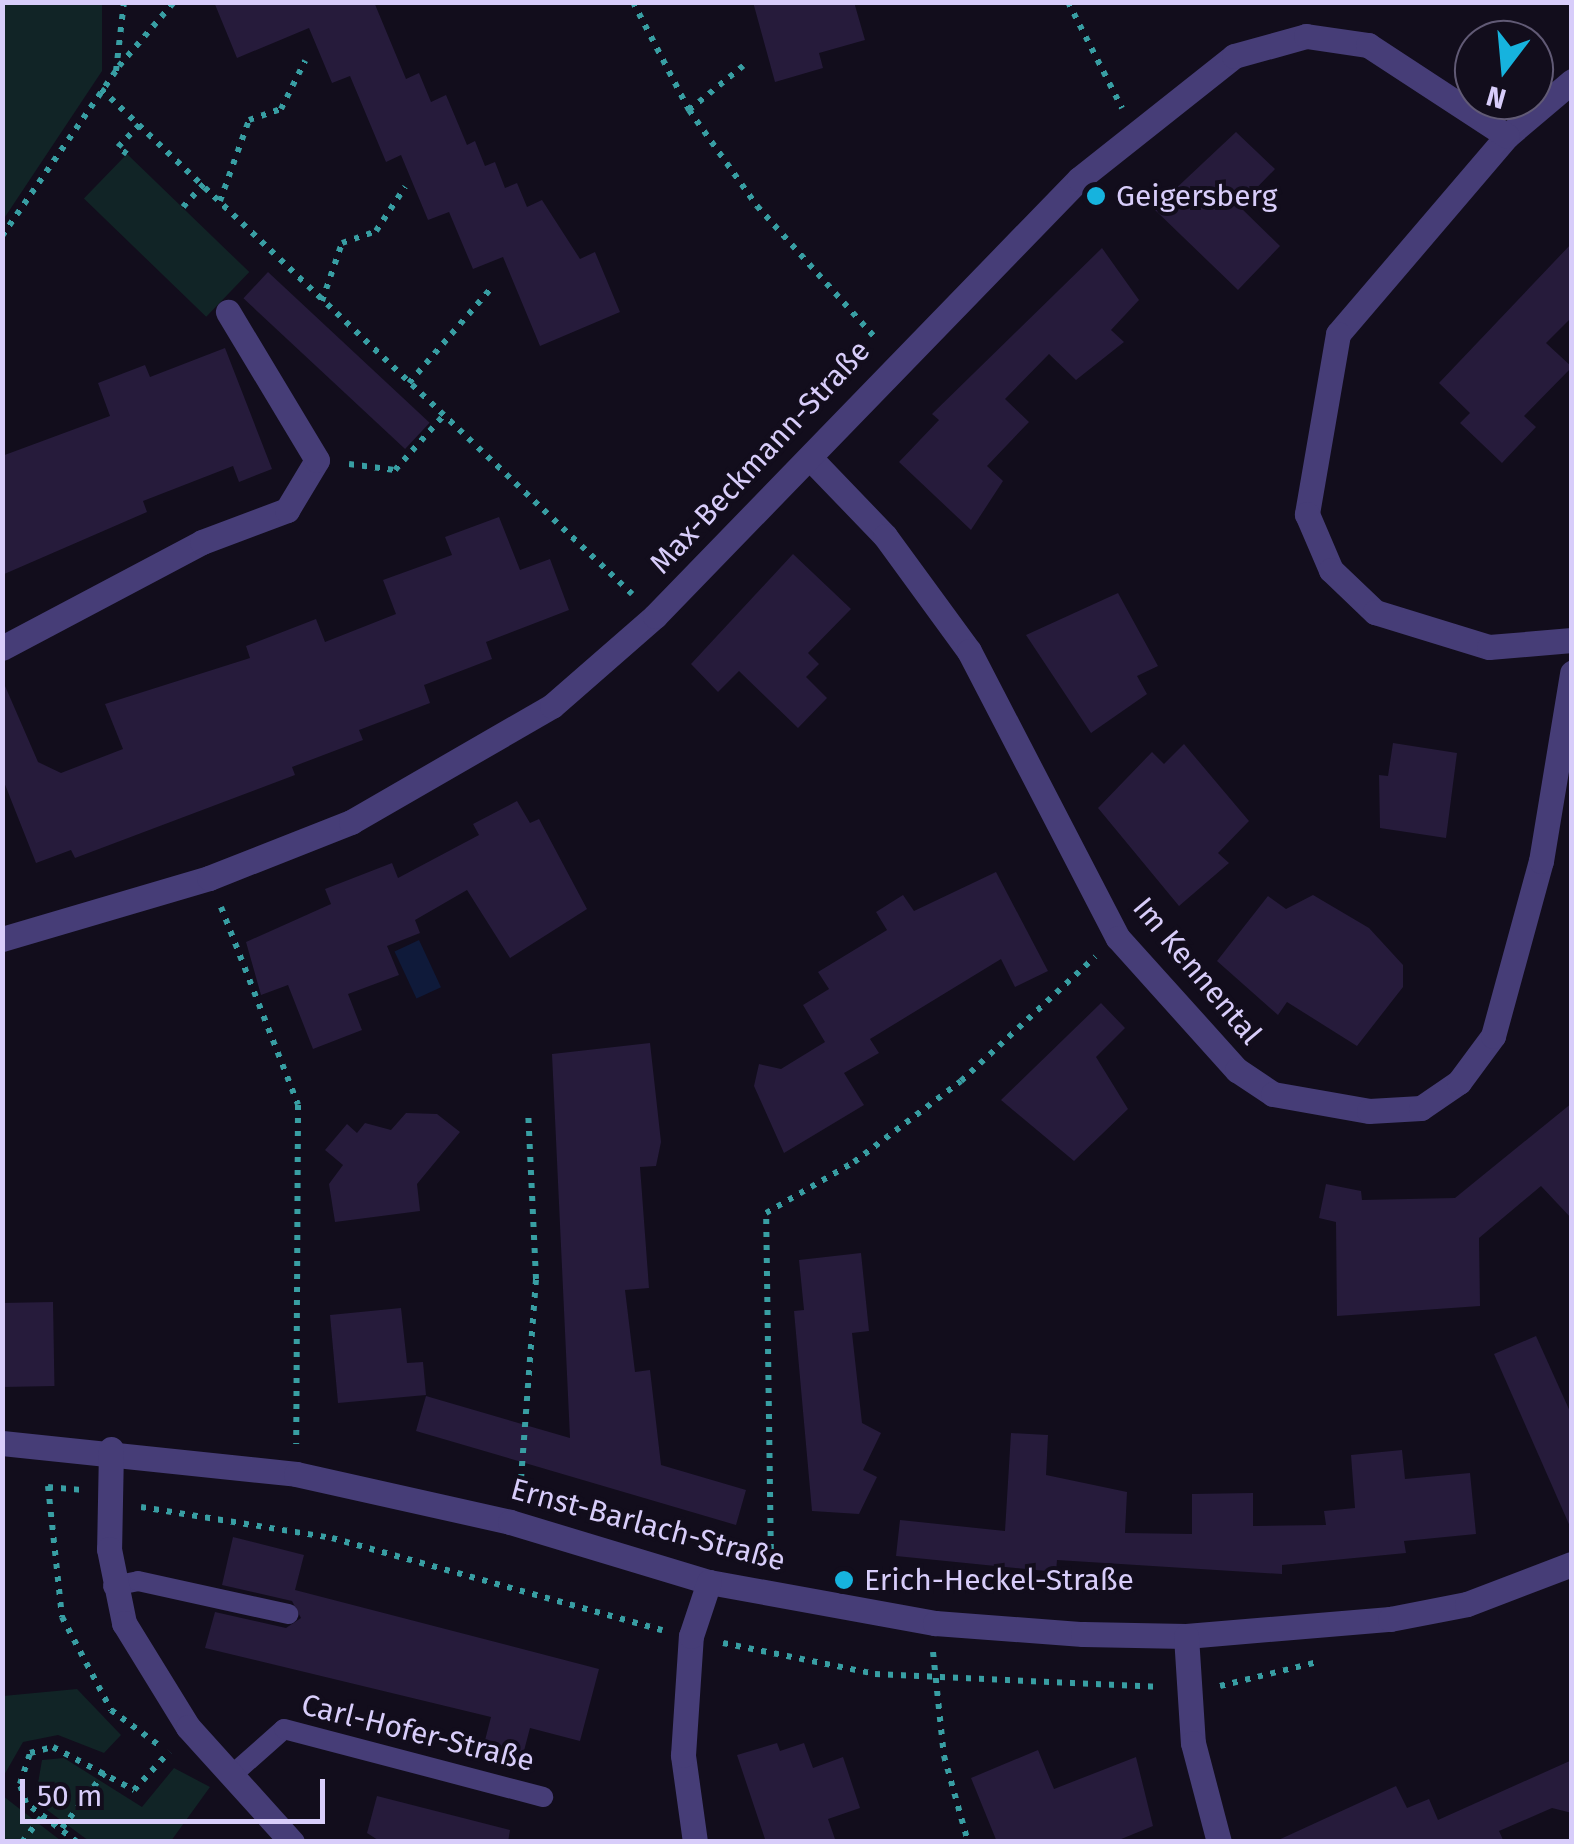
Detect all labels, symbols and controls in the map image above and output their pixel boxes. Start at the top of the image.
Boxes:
north arrow [1454,20,1554,120]
text: N [1483,79,1510,116]
place label: Geigersberg [1116,178,1277,214]
marker: Geigersberg [1085,185,1107,207]
street label: Max-Beckmann-Straße [643,333,877,581]
street label: Im Kennental [1125,890,1269,1052]
street label: Ernst-Barlach-Straße [507,1471,789,1579]
place label: Erich-Heckel-Straße [864,1562,1134,1598]
marker: Erich-Heckel-Straße [833,1569,855,1591]
street label: Carl-Hofer-Straße [298,1687,538,1779]
scale bar [25,1759,330,1821]
text: 50 m [37,1778,102,1814]

